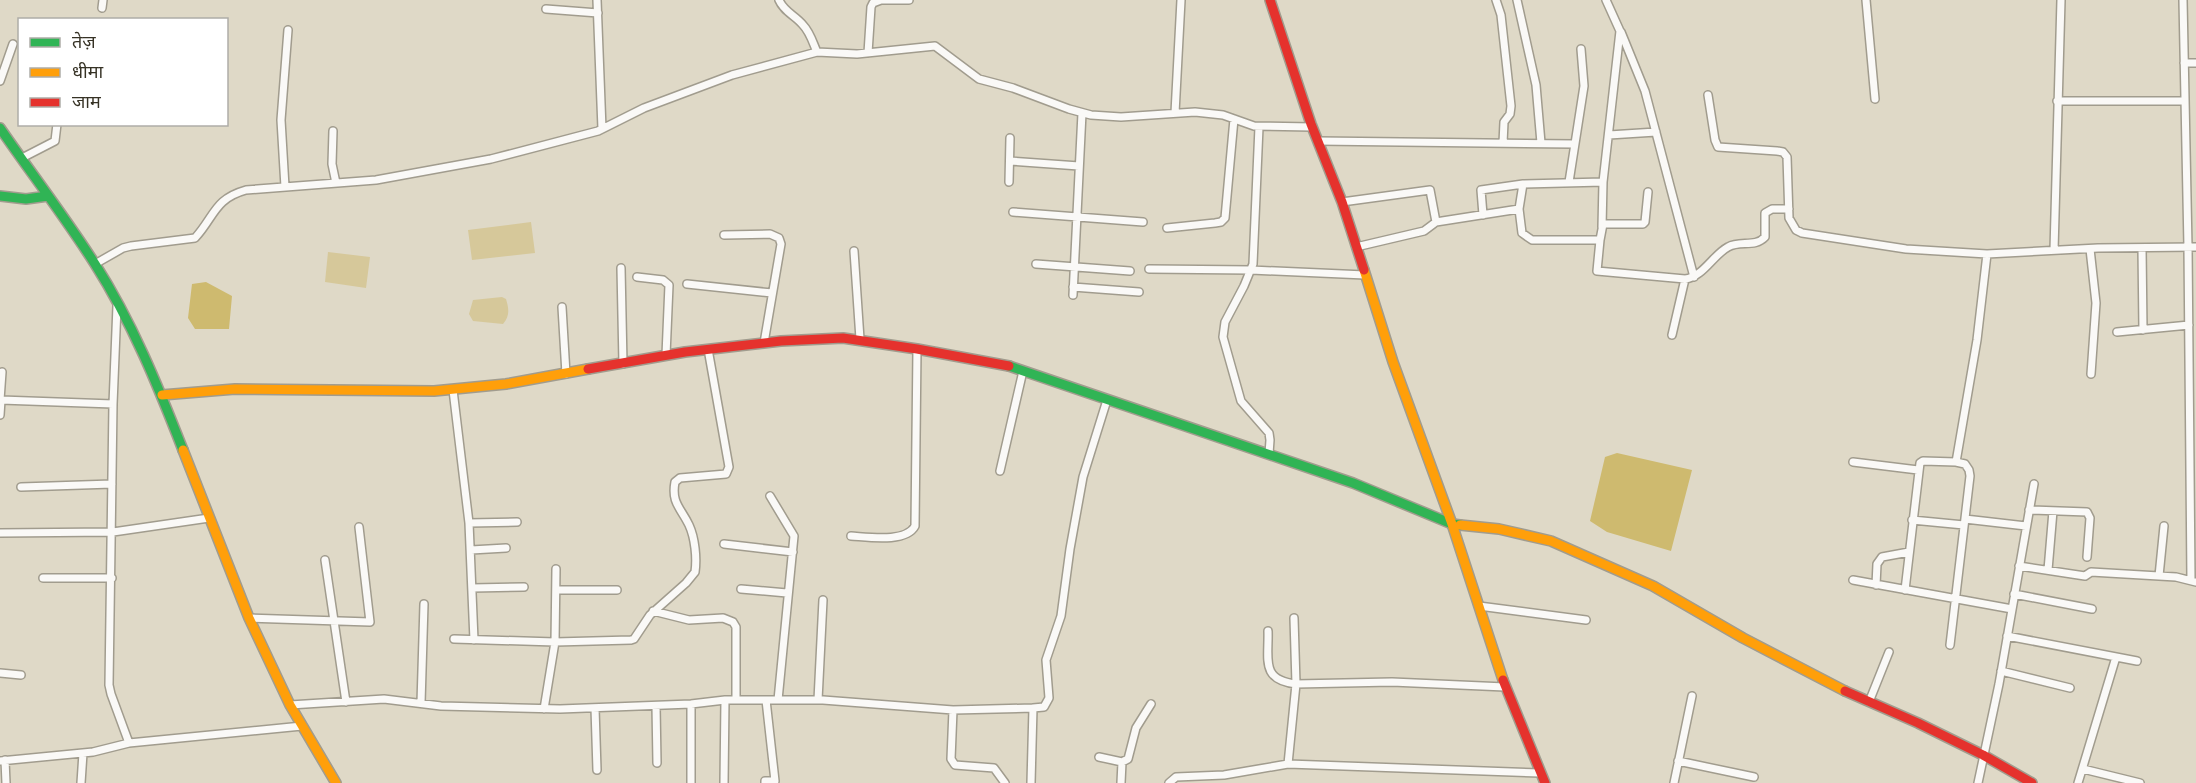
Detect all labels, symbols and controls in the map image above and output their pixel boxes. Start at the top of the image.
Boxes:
legend [18,18,228,126]
text: तेज़ [72,29,96,53]
text: धीमा [72,59,103,83]
text: जाम [72,89,102,113]

